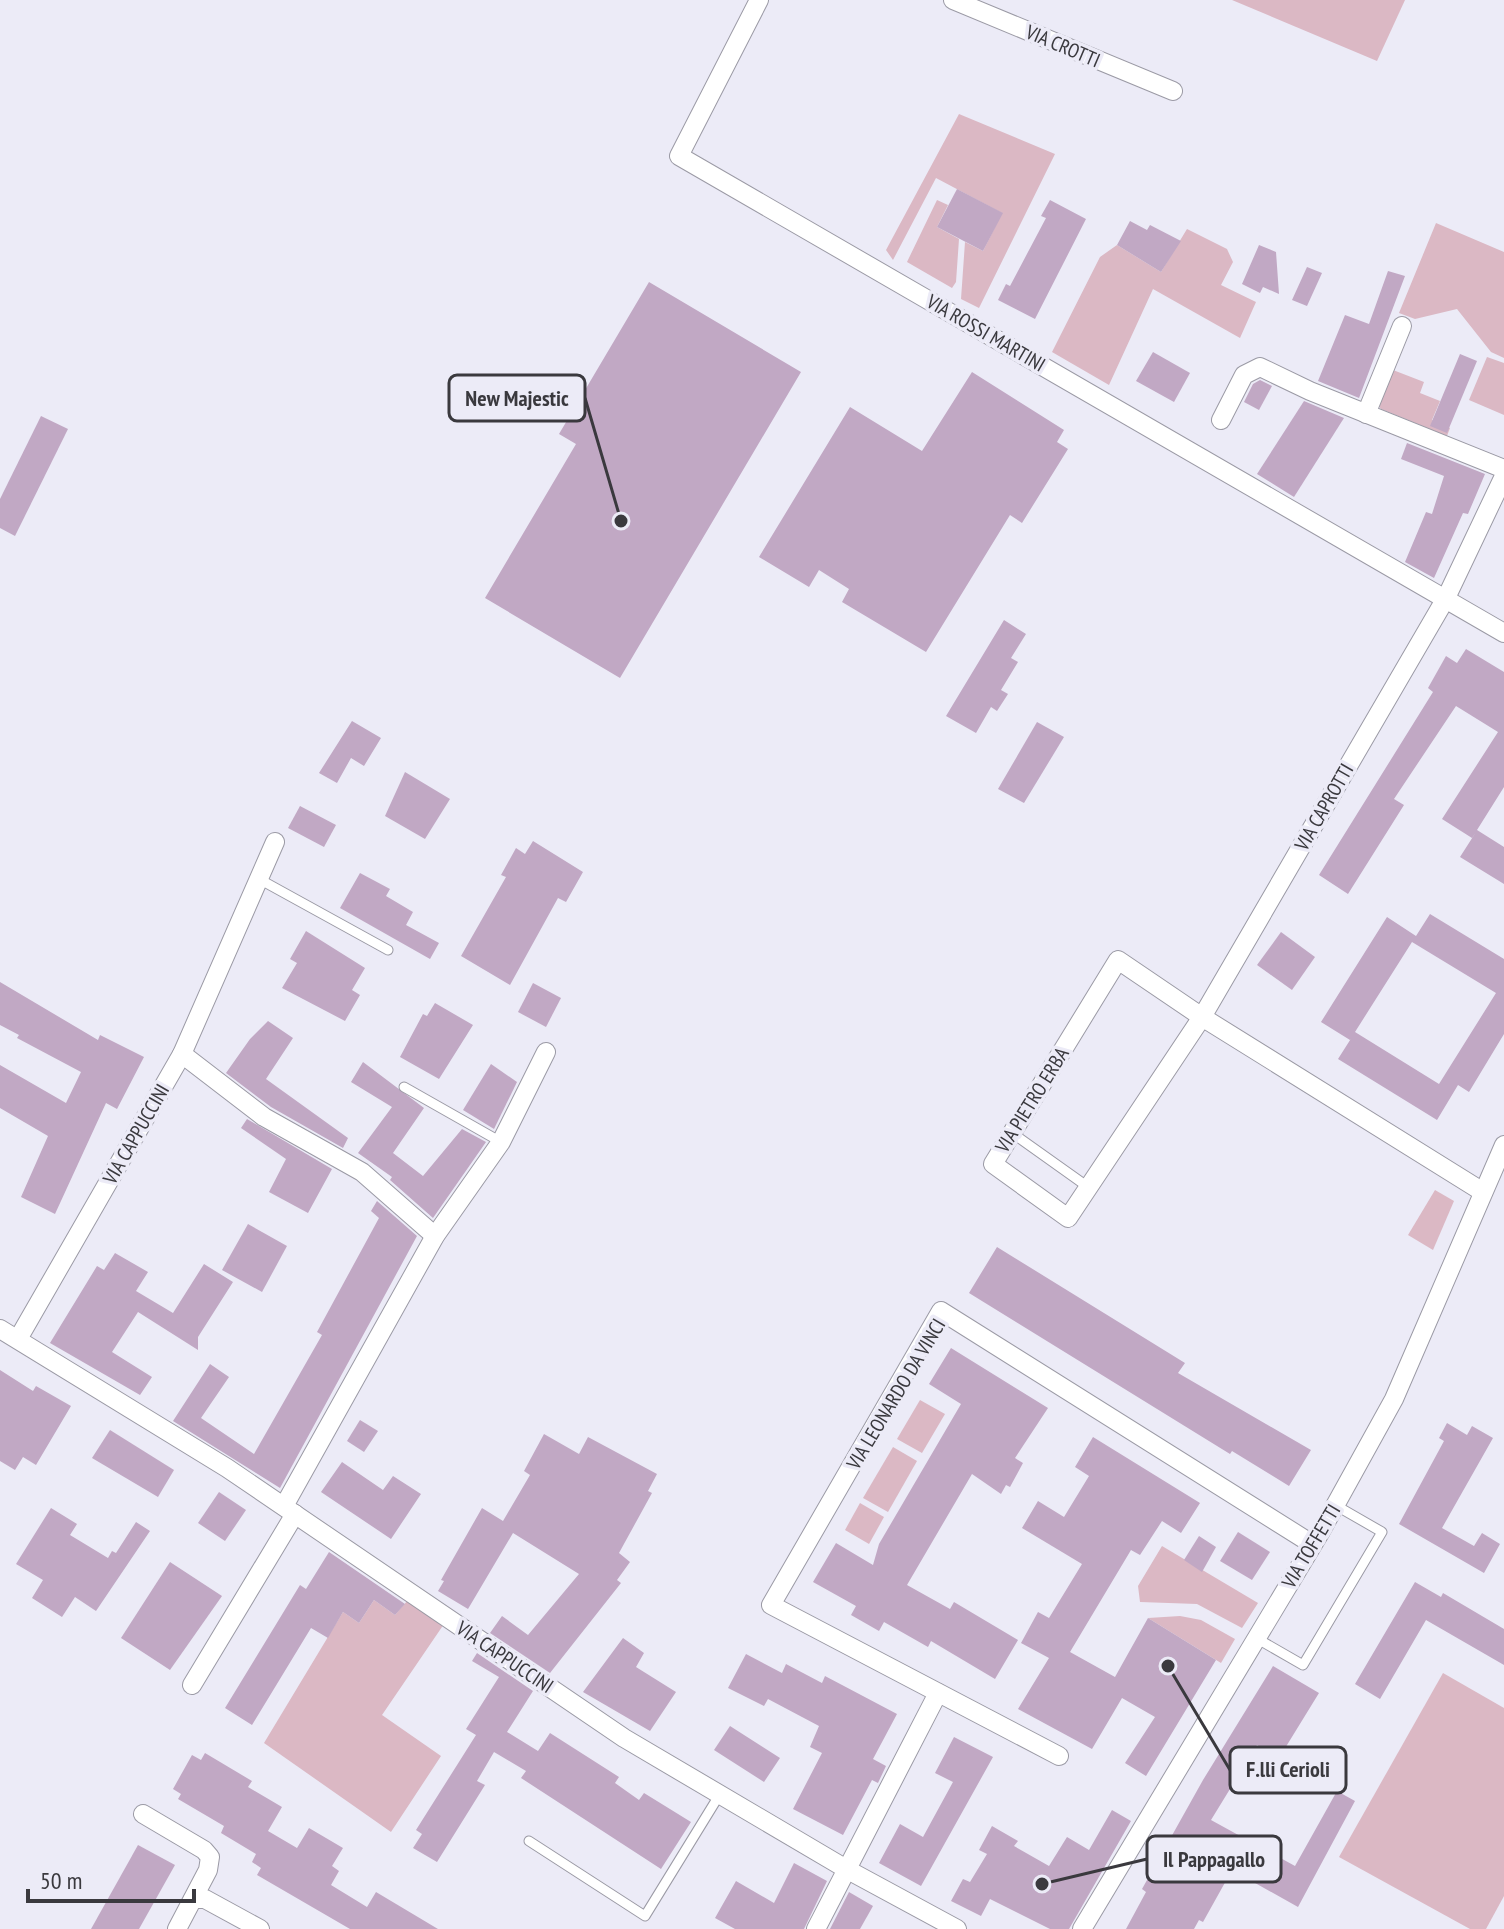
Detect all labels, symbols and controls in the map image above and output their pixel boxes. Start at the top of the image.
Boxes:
street label: VIA CROTTI [1021,18,1104,73]
street label: VIA ROSSI MARTINI [921,288,1050,377]
callout: New Majestic [449,375,585,421]
text: New Majestic [465,384,569,412]
street label: VIA CAPROTTI [1288,759,1359,856]
street label: VIA PIETRO ERBA [989,1042,1075,1158]
street label: VIA CAPPUCCINI [96,1079,175,1190]
street label: VIA LEONARDO DA VINCI [840,1314,951,1475]
street label: VIA TOFFETTI [1275,1499,1346,1594]
street label: VIA CAPPUCCINI [451,1614,558,1699]
callout: F.lli Cerioli [1230,1747,1346,1793]
text: F.lli Cerioli [1246,1755,1330,1783]
callout: Il Pappagallo [1147,1836,1281,1882]
text: Il Pappagallo [1163,1845,1265,1873]
scale bar [28,1853,194,1903]
text: 50 m [40,1865,82,1896]

